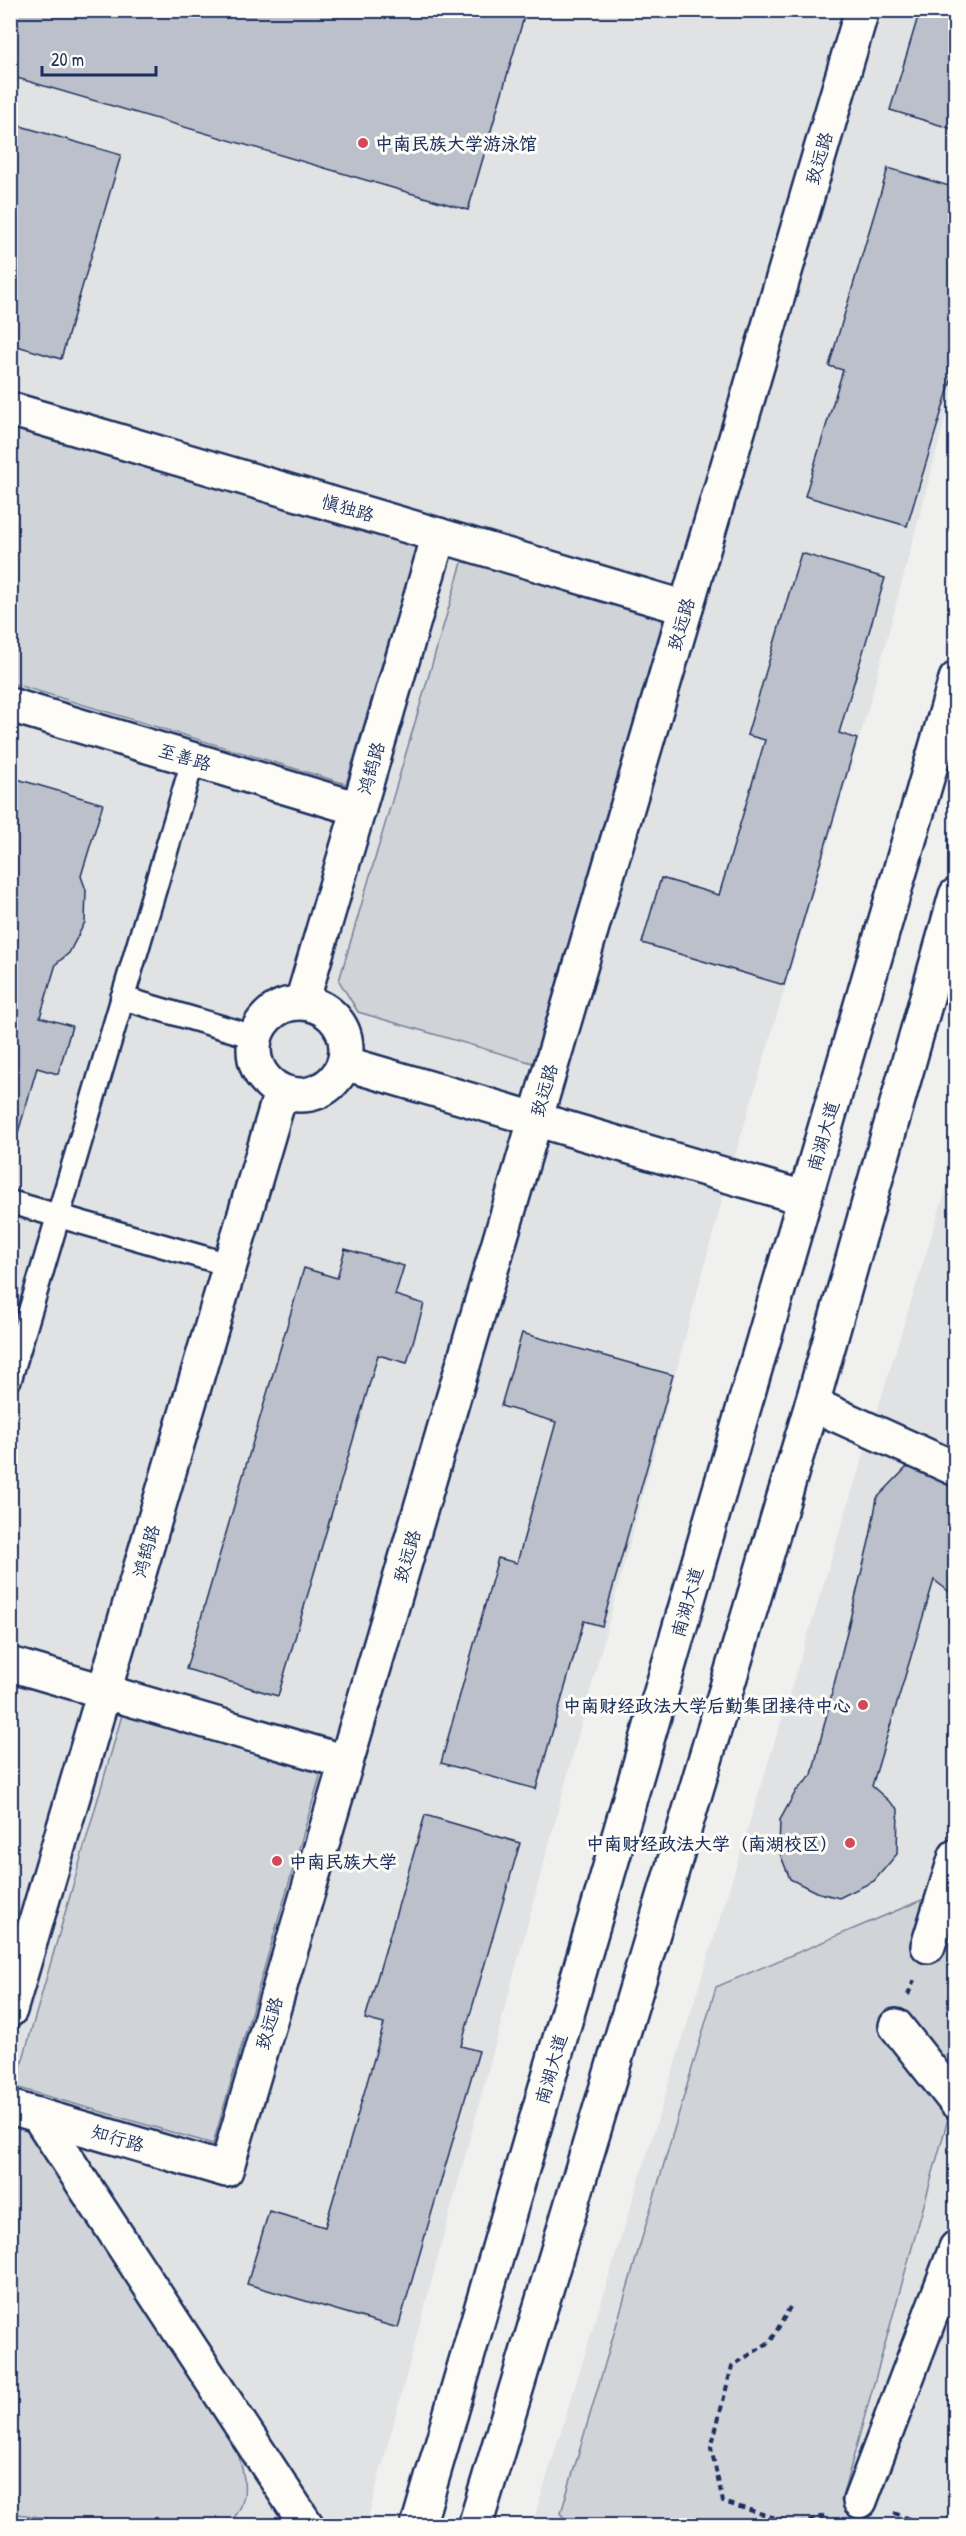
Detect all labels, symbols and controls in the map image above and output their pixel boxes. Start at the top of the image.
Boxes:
scale bar [42,39,156,77]
text: 20 m [51,47,84,72]
street label: 致远路 [800,129,838,187]
place label: 中南民族大学游泳馆 [375,131,537,156]
marker: 中南民族大学游泳馆 [356,136,370,150]
street label: 慎独路 [319,489,377,527]
street label: 致远路 [662,595,700,653]
street label: 至善路 [156,737,214,777]
street label: 鸿鹄路 [352,739,390,797]
street label: 致远路 [525,1061,563,1119]
street label: 南湖大道 [801,1098,845,1174]
street label: 鸿鹄路 [127,1522,165,1580]
street label: 致远路 [388,1527,426,1585]
street label: 南湖大道 [665,1564,709,1640]
place label: 中南财经政法大学后勤集团接待中心 [563,1693,851,1718]
marker: 中南财经政法大学后勤集团接待中心 [856,1698,870,1712]
place label: 中南财经政法大学（南湖校区） [586,1831,838,1856]
marker: 中南财经政法大学（南湖校区） [843,1836,857,1850]
place label: 中南民族大学 [289,1849,397,1874]
marker: 中南民族大学 [270,1854,284,1868]
street label: 致远路 [250,1994,288,2052]
street label: 南湖大道 [529,2031,573,2107]
street label: 知行路 [89,2119,147,2157]

